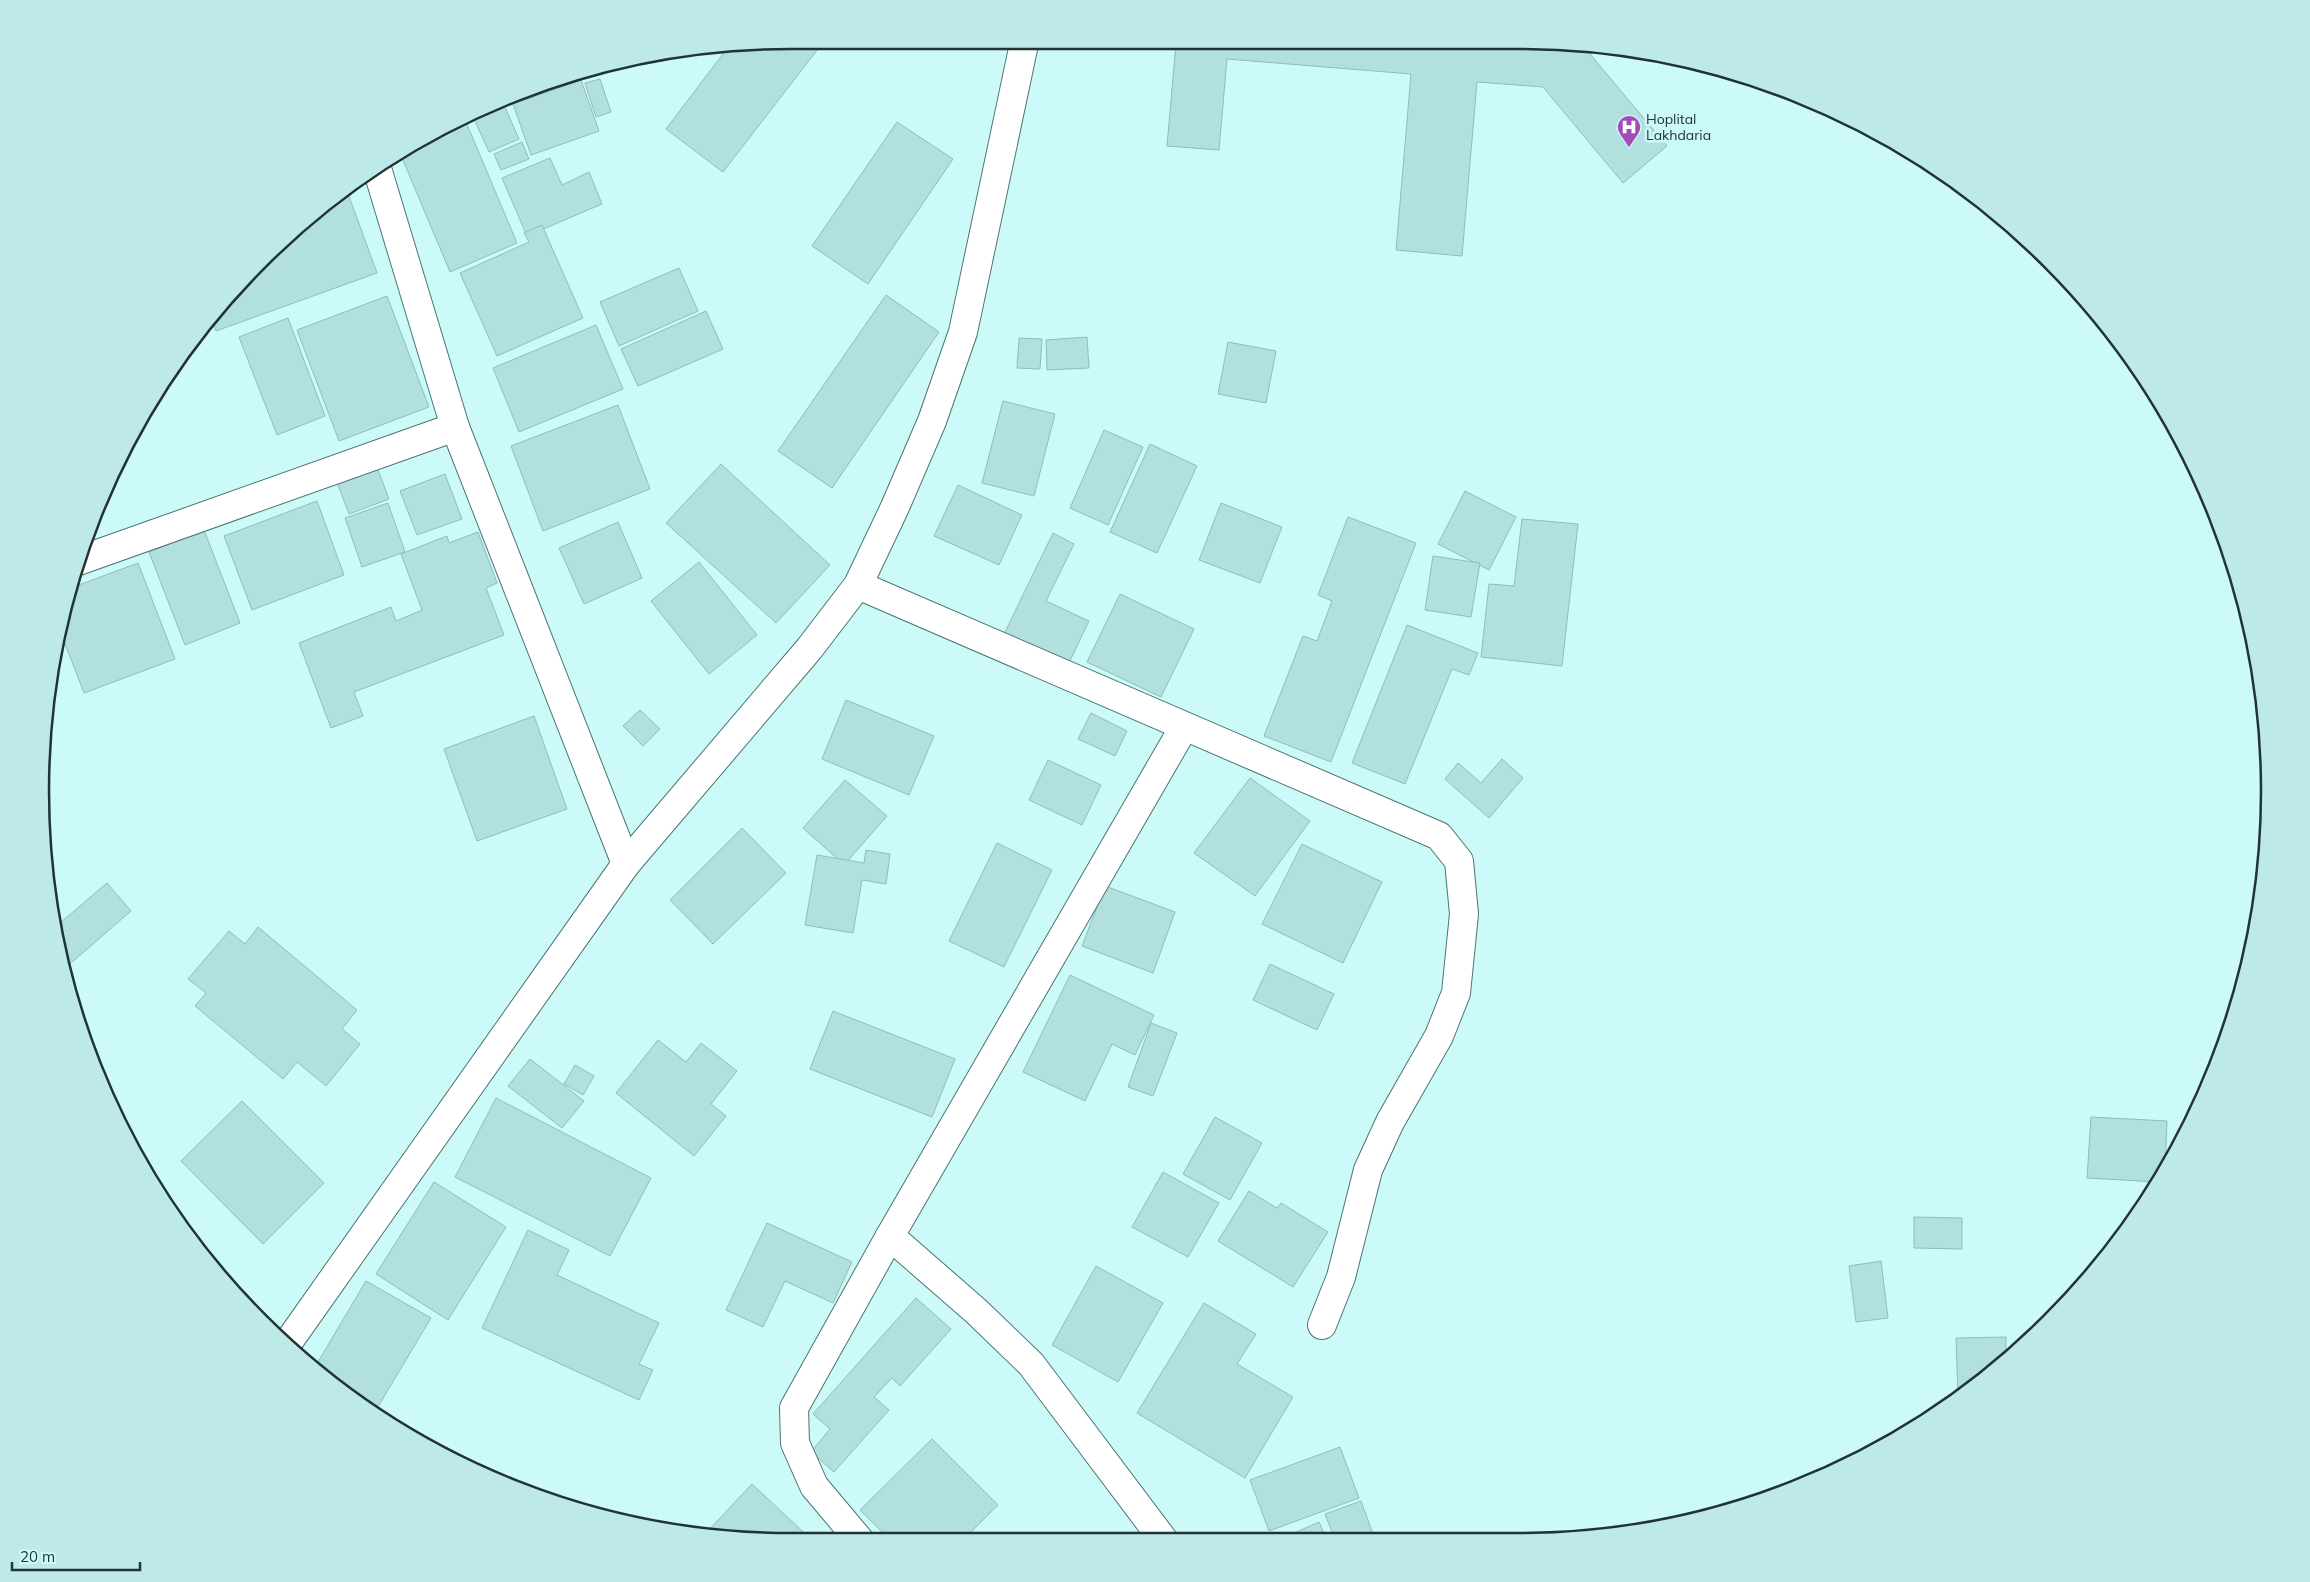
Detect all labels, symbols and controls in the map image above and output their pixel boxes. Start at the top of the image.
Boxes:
place label: Hoplital Lakhdaria [1646,110,1711,144]
hospital icon: Hoplital Lakhdaria [1616,114,1642,148]
scale bar [12,1540,140,1572]
text: 20 m [20,1547,55,1566]

